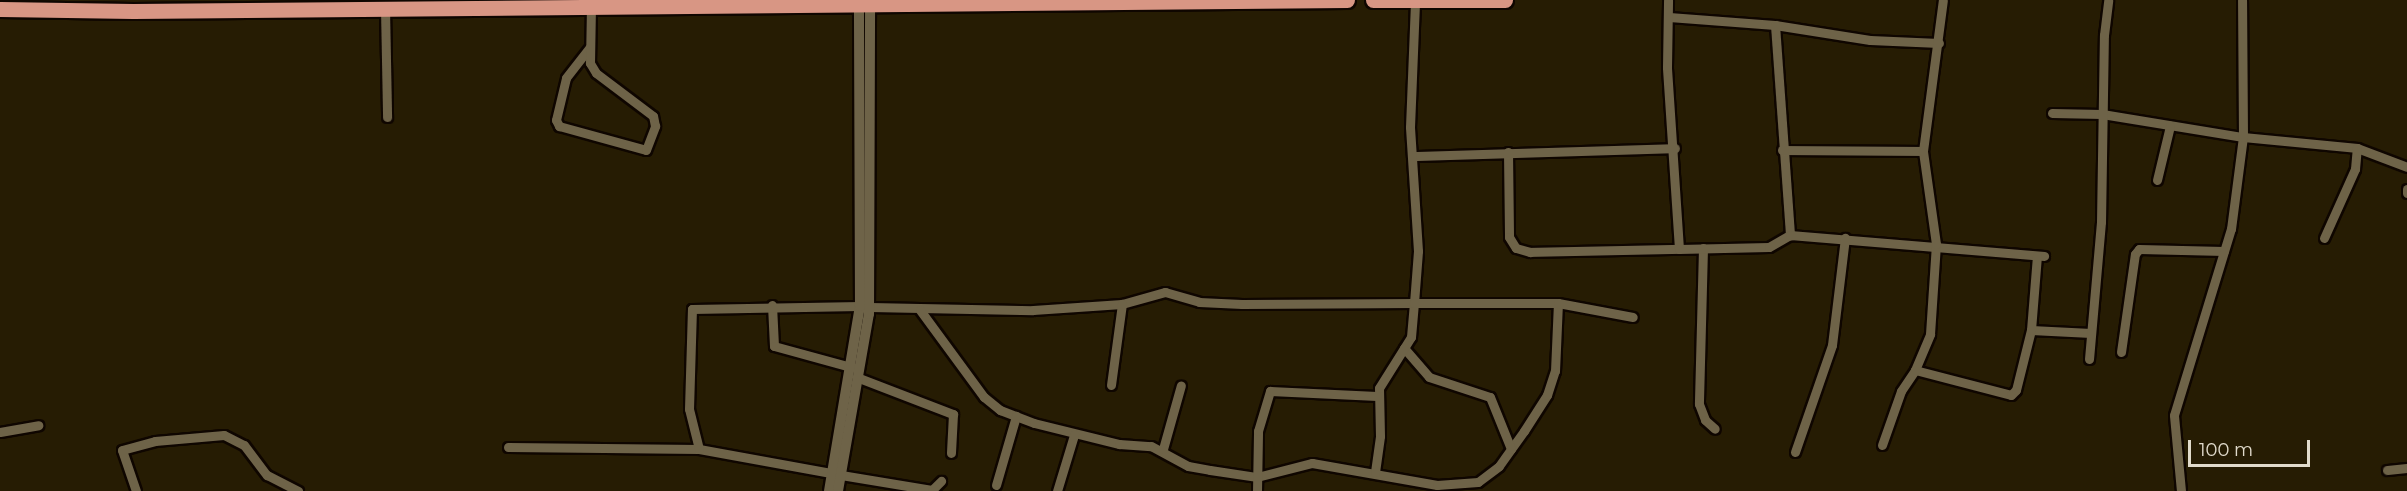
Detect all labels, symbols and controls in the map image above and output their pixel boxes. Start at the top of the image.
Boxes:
scale bar [2191,428,2312,466]
text: 100 m [2199,439,2253,461]

